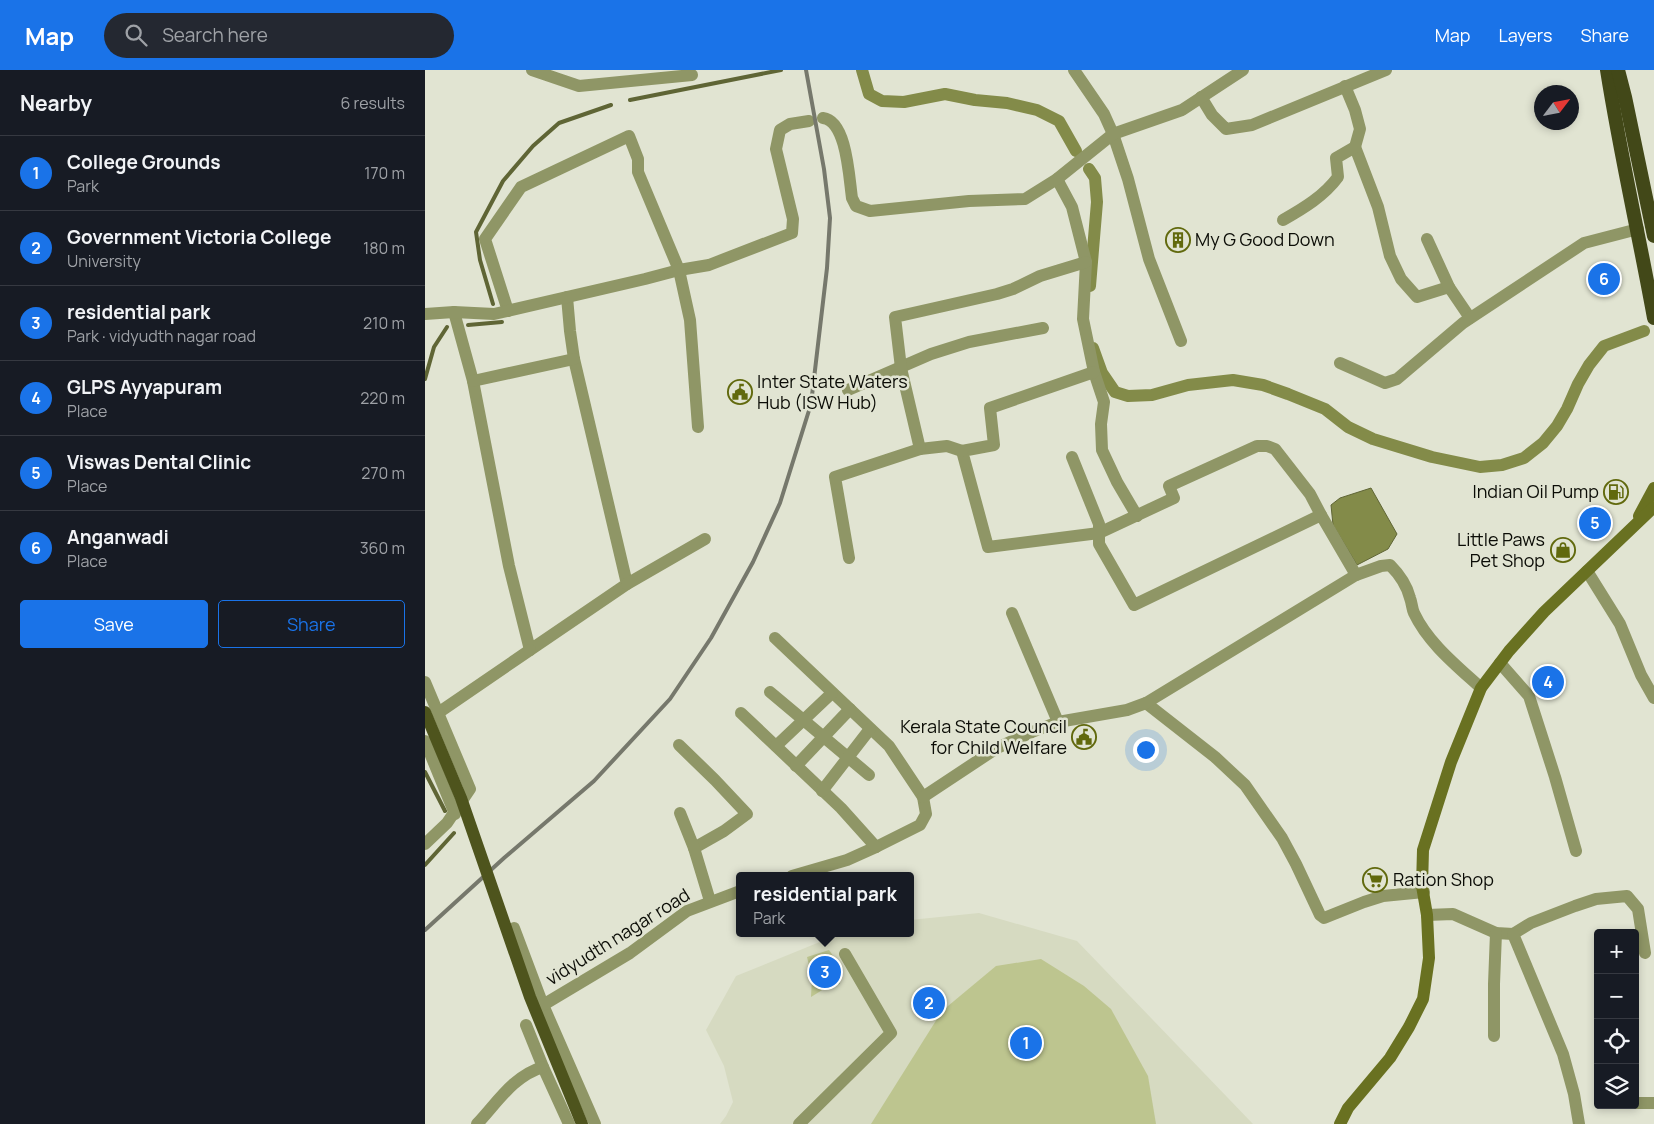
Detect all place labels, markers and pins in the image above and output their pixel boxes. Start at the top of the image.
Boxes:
building icon: My G Good Down [1165,227,1191,253]
place label: My G Good Down [1195,227,1335,251]
pin: 6 [1588,260,1620,298]
place label: Inter State Waters Hub (ISW Hub) [757,369,908,414]
public building icon: Inter State Waters Hub (ISW Hub) [727,379,753,405]
place label: Indian Oil Pump [1472,479,1599,503]
fuel station icon: Indian Oil Pump [1603,479,1629,505]
pin: 5 [1579,504,1611,542]
place label: Little Paws Pet Shop [1457,527,1545,572]
shop icon: Little Paws Pet Shop [1550,537,1576,563]
pin: 4 [1532,663,1564,701]
place label: Kerala State Council for Child Welfare [900,714,1067,759]
public building icon: Kerala State Council for Child Welfare [1071,724,1097,750]
supermarket icon: Ration Shop [1362,867,1388,893]
place label: Ration Shop [1393,867,1494,891]
pin: 3 [809,953,841,991]
pin: 2 [913,984,945,1022]
pin: 1 [1010,1024,1042,1062]

